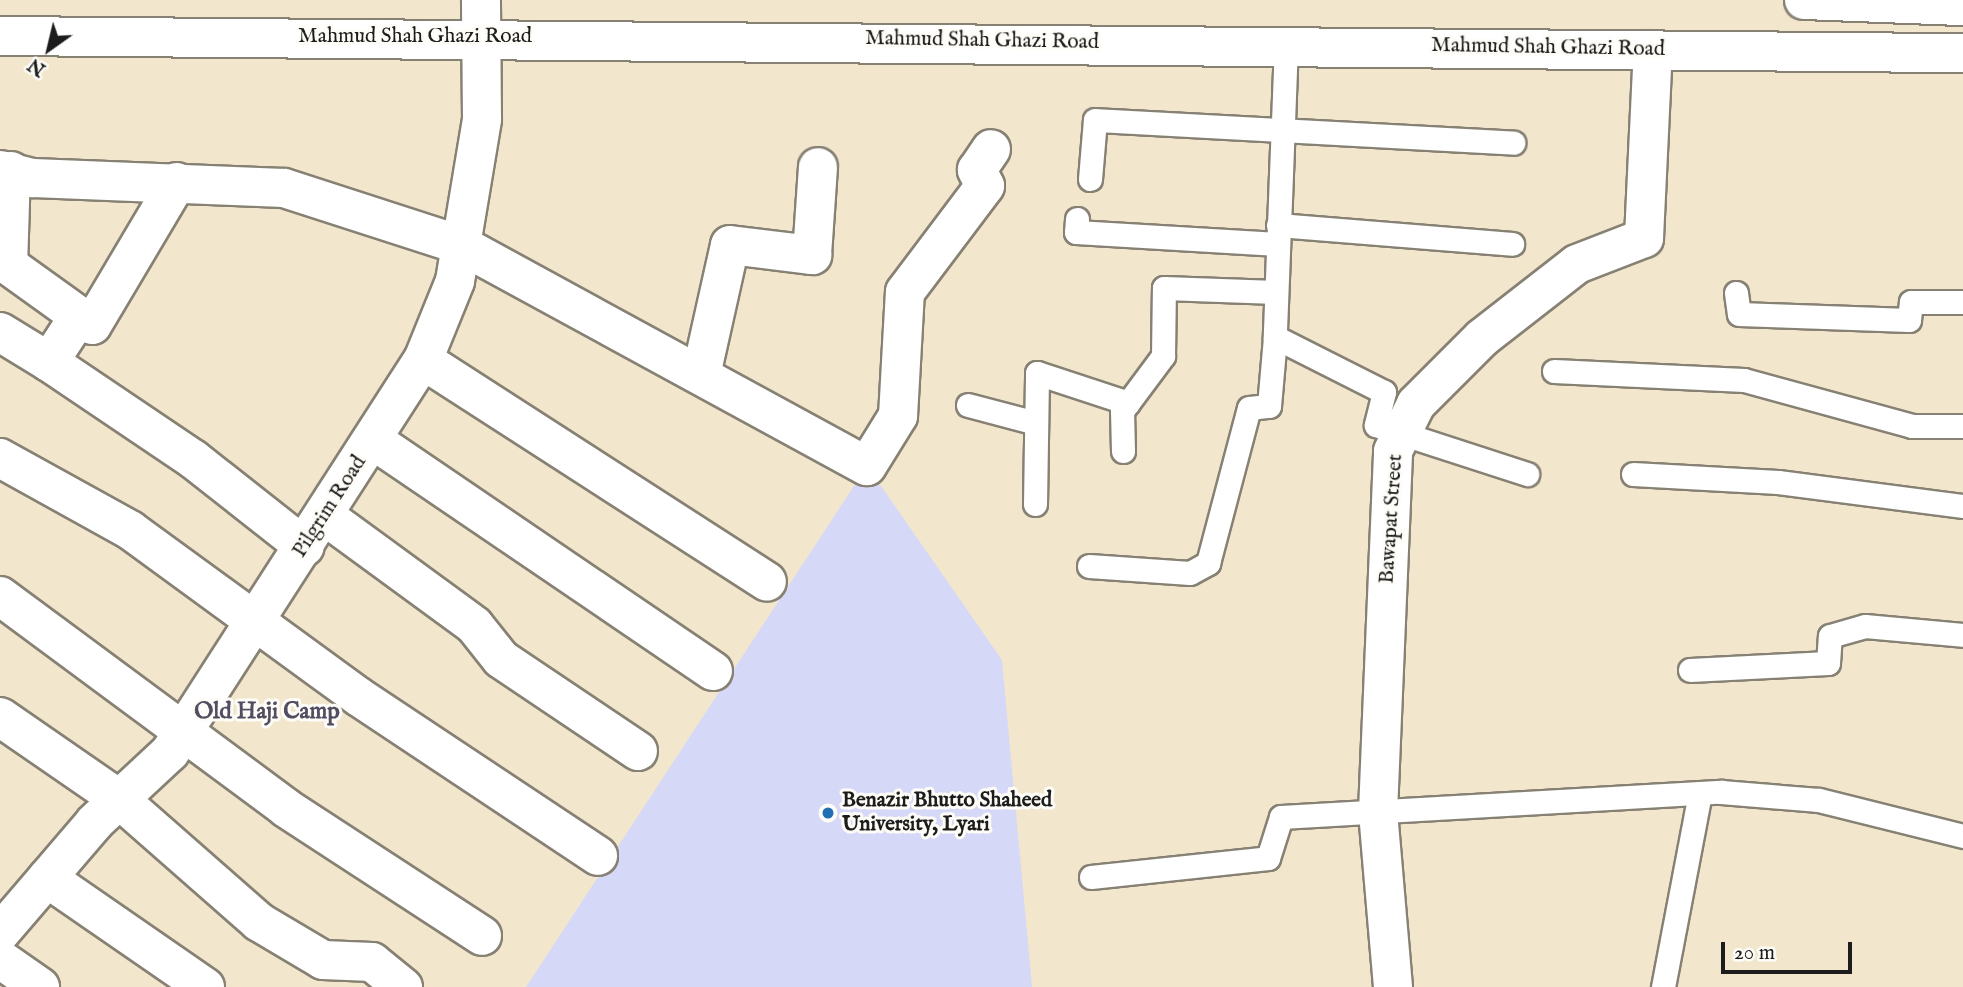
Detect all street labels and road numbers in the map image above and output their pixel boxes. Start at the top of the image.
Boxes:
street label: Mahmud Shah Ghazi Road [298,24,532,50]
street label: Mahmud Shah Ghazi Road [865,26,1099,56]
street label: Mahmud Shah Ghazi Road [1431,33,1665,63]
street label: Pilgrim Road [288,451,372,563]
street label: Bawapat Street [1375,453,1409,585]

